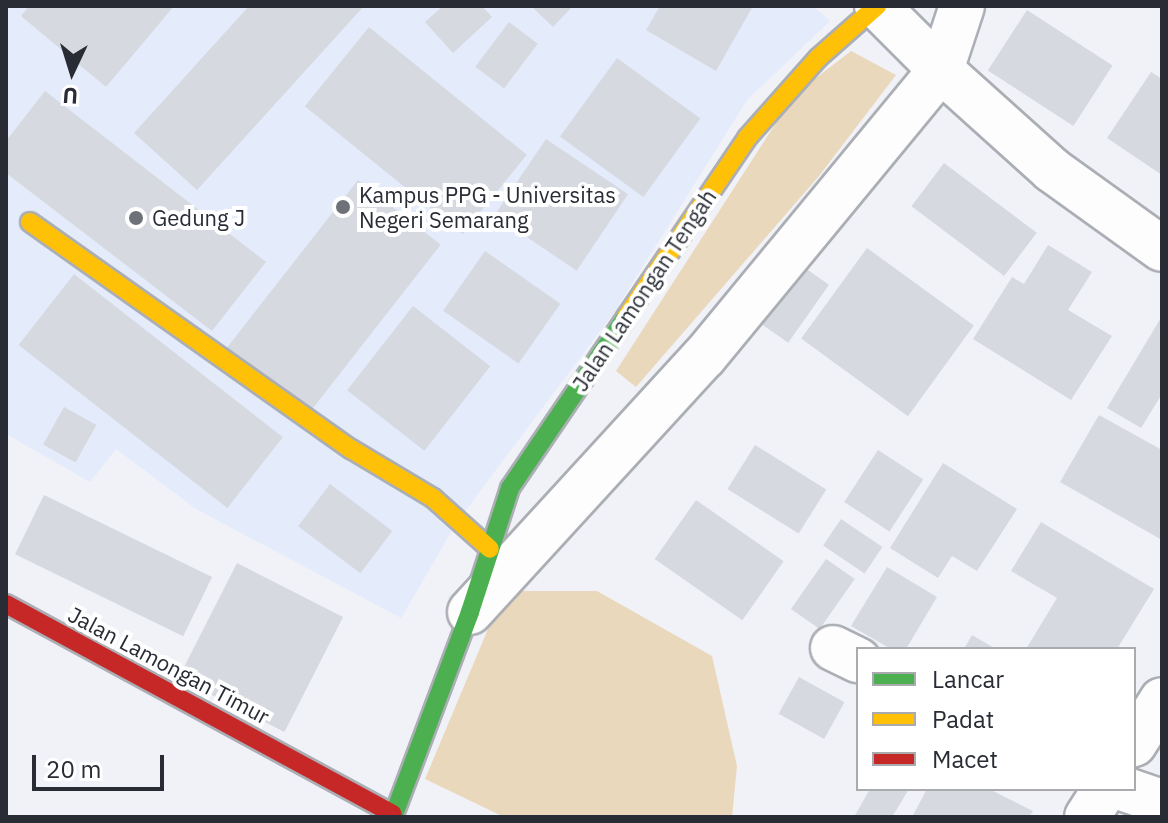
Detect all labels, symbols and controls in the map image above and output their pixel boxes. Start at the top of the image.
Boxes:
north arrow [32,32,112,112]
text: U [62,81,79,111]
place label: Kampus PPG - Universitas Negeri Semarang [359,181,616,232]
street label: Jalan Lamongan Tengah [567,184,721,396]
marker: Kampus PPG - Universitas Negeri Semarang [334,198,352,216]
place label: Gedung J [152,205,245,231]
marker: Gedung J [127,209,145,227]
street label: Jalan Lamongan Timur [64,601,274,729]
legend [856,647,1136,791]
text: Lancar [932,663,1004,695]
text: Padat [932,703,994,735]
scale bar [36,739,168,789]
text: Macet [932,743,998,775]
text: 20 m [46,753,101,785]

